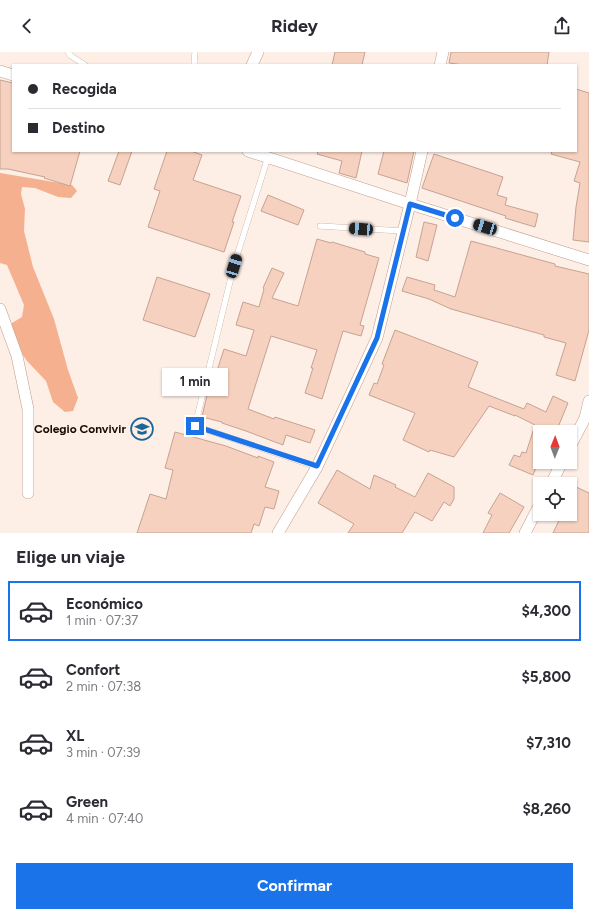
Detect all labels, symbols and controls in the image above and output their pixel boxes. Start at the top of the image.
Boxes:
icon: back [16,15,38,37]
text: Ridey [271,15,318,37]
icon: share [551,15,573,37]
text: Recogida [52,80,117,98]
text: Destino [52,119,105,137]
route start [446,209,464,227]
car [472,218,498,236]
car [349,222,373,236]
car [225,253,243,279]
callout: 1 min [162,368,228,396]
text: 1 min [180,374,210,389]
school or university icon: Colegio Convivir [129,416,155,442]
route end [186,417,204,435]
place label: Colegio Convivir [34,422,126,436]
north arrow [533,425,577,469]
map controls [533,425,577,521]
button: locate [533,477,577,521]
text: Elige un viaje [16,546,125,568]
icon: car [18,593,54,629]
text: Económico [66,595,143,613]
text: $4,300 [522,602,571,620]
text: 1 min · 07:37 [66,613,138,628]
icon: car [18,659,54,695]
text: Confort [66,661,120,679]
text: $5,800 [521,668,571,686]
text: 2 min · 07:38 [66,679,141,694]
icon: car [18,725,54,761]
text: XL [66,727,84,745]
text: $7,310 [526,734,571,752]
text: 3 min · 07:39 [66,745,140,760]
icon: car [18,791,54,827]
text: Green [66,793,108,811]
text: $8,260 [523,800,571,818]
text: 4 min · 07:40 [66,811,143,826]
button: Confirmar [16,863,573,909]

